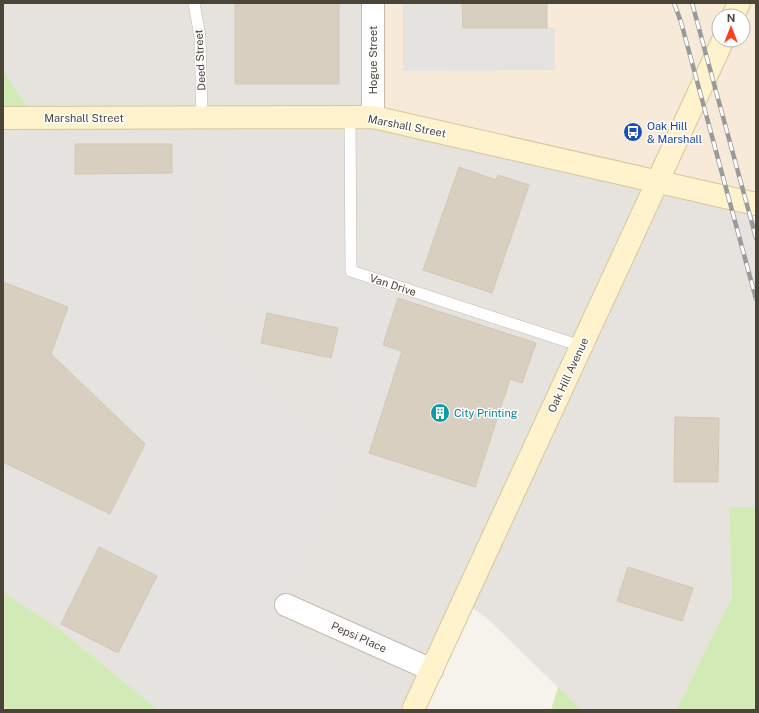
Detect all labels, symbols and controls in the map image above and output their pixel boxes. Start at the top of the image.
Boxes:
north arrow [711,8,751,48]
text: N [727,12,735,24]
street label: Hogue Street [367,26,379,94]
street label: Deed Street [192,29,208,91]
street label: Marshall Street [44,112,124,124]
street label: Marshall Street [367,113,447,139]
place label: Oak Hill & Marshall [647,120,702,145]
bus stop icon: Oak Hill & Marshall [622,121,644,143]
street label: Van Drive [368,272,418,298]
street label: Oak Hill Avenue [545,336,591,414]
building icon: City Printing [429,402,451,424]
place label: City Printing [454,407,518,419]
street label: Pepsi Place [330,619,388,655]

